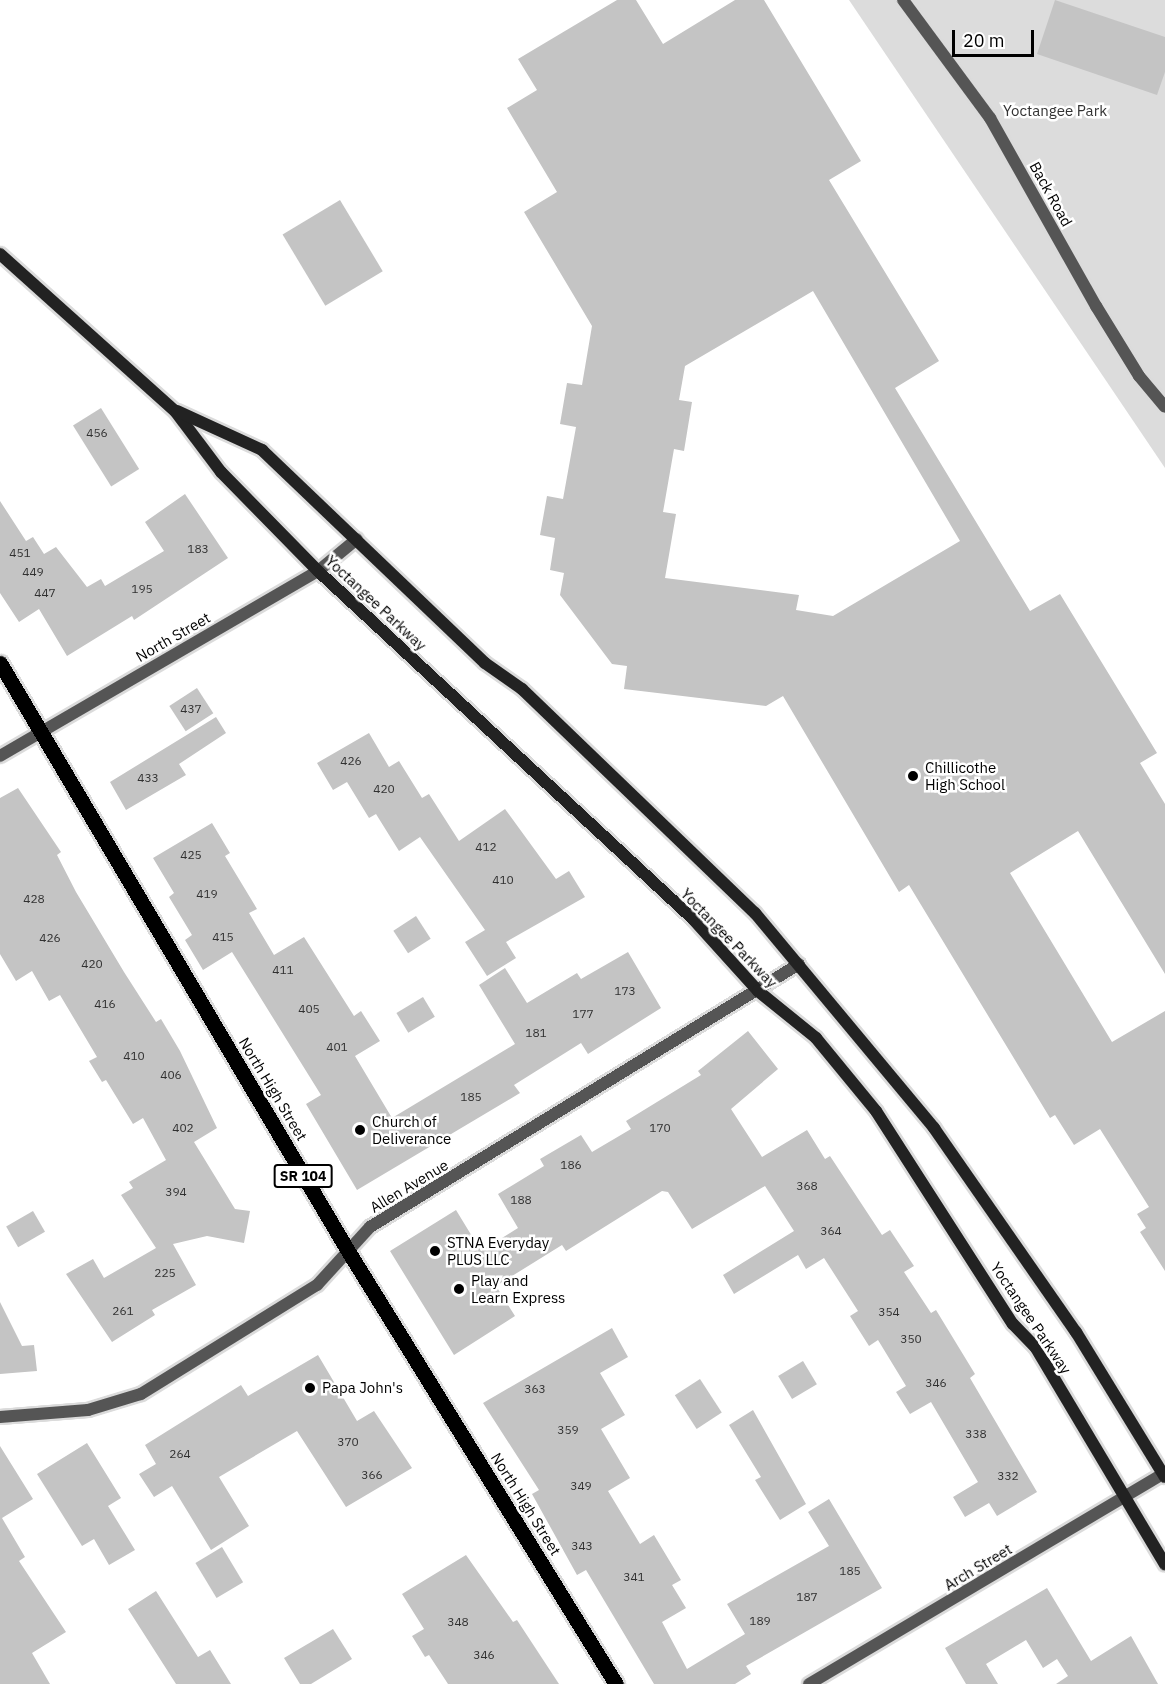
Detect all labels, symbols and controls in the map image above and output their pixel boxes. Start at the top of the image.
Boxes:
scale bar [955,18,1038,56]
text: 20 m [963,29,1005,52]
park label: Yoctangee Park [1003,102,1107,120]
street label: Back Road [1026,158,1076,230]
house number: 456 [86,426,108,440]
house number: 183 [187,542,209,556]
house number: 451 [9,546,31,560]
street label: Yoctangee Parkway [322,552,430,654]
house number: 449 [22,565,44,579]
house number: 195 [131,582,153,596]
house number: 447 [34,586,56,600]
street label: North Street [133,608,213,666]
house number: 437 [180,702,202,716]
house number: 426 [340,754,362,768]
place label: Chillicothe High School [925,758,1005,793]
marker: Chillicothe High School [906,769,920,783]
house number: 433 [137,771,159,785]
house number: 420 [373,782,395,796]
house number: 412 [475,840,497,854]
house number: 425 [180,848,202,862]
house number: 410 [492,873,514,887]
street label: Yoctangee Parkway [677,885,781,991]
house number: 419 [196,887,218,901]
house number: 428 [23,892,45,906]
house number: 415 [212,930,234,944]
house number: 426 [39,931,61,945]
house number: 420 [81,957,103,971]
house number: 411 [272,963,294,977]
house number: 173 [614,984,636,998]
house number: 416 [94,997,116,1011]
house number: 405 [298,1002,320,1016]
house number: 177 [572,1007,594,1021]
house number: 181 [525,1026,547,1040]
street label: North High Street [235,1034,311,1144]
house number: 401 [326,1040,348,1054]
house number: 410 [123,1049,145,1063]
house number: 406 [160,1068,182,1082]
house number: 185 [460,1090,482,1104]
place label: Church of Deliverance [372,1112,451,1147]
house number: 402 [172,1121,194,1135]
house number: 170 [649,1121,671,1135]
marker: Church of Deliverance [353,1123,367,1137]
street label: Allen Avenue [367,1156,451,1216]
house number: 186 [560,1158,582,1172]
road number: SR 104 [273,1165,333,1187]
house number: 368 [796,1179,818,1193]
house number: 394 [165,1185,187,1199]
house number: 188 [510,1193,532,1207]
house number: 364 [820,1224,842,1238]
place label: STNA Everyday PLUS LLC [447,1233,549,1268]
marker: STNA Everyday PLUS LLC [428,1244,442,1258]
street label: Yoctangee Parkway [987,1259,1075,1377]
house number: 225 [154,1266,176,1280]
place label: Play and Learn Express [471,1271,565,1306]
marker: Play and Learn Express [452,1282,466,1296]
house number: 261 [112,1304,134,1318]
house number: 354 [878,1305,900,1319]
house number: 350 [900,1332,922,1346]
house number: 346 [925,1376,947,1390]
place label: Papa John's [322,1379,403,1397]
marker: Papa John's [303,1381,317,1395]
house number: 363 [524,1382,546,1396]
house number: 359 [557,1423,579,1437]
house number: 338 [965,1427,987,1441]
house number: 370 [337,1435,359,1449]
house number: 264 [169,1447,191,1461]
street label: North High Street [487,1449,565,1559]
house number: 366 [361,1468,383,1482]
house number: 332 [997,1469,1019,1483]
house number: 349 [570,1479,592,1493]
house number: 343 [571,1539,593,1553]
street label: Arch Street [941,1540,1015,1594]
house number: 185 [839,1564,861,1578]
house number: 341 [623,1570,645,1584]
house number: 187 [796,1590,818,1604]
house number: 189 [749,1614,771,1628]
house number: 348 [447,1615,469,1629]
house number: 346 [473,1648,495,1662]

